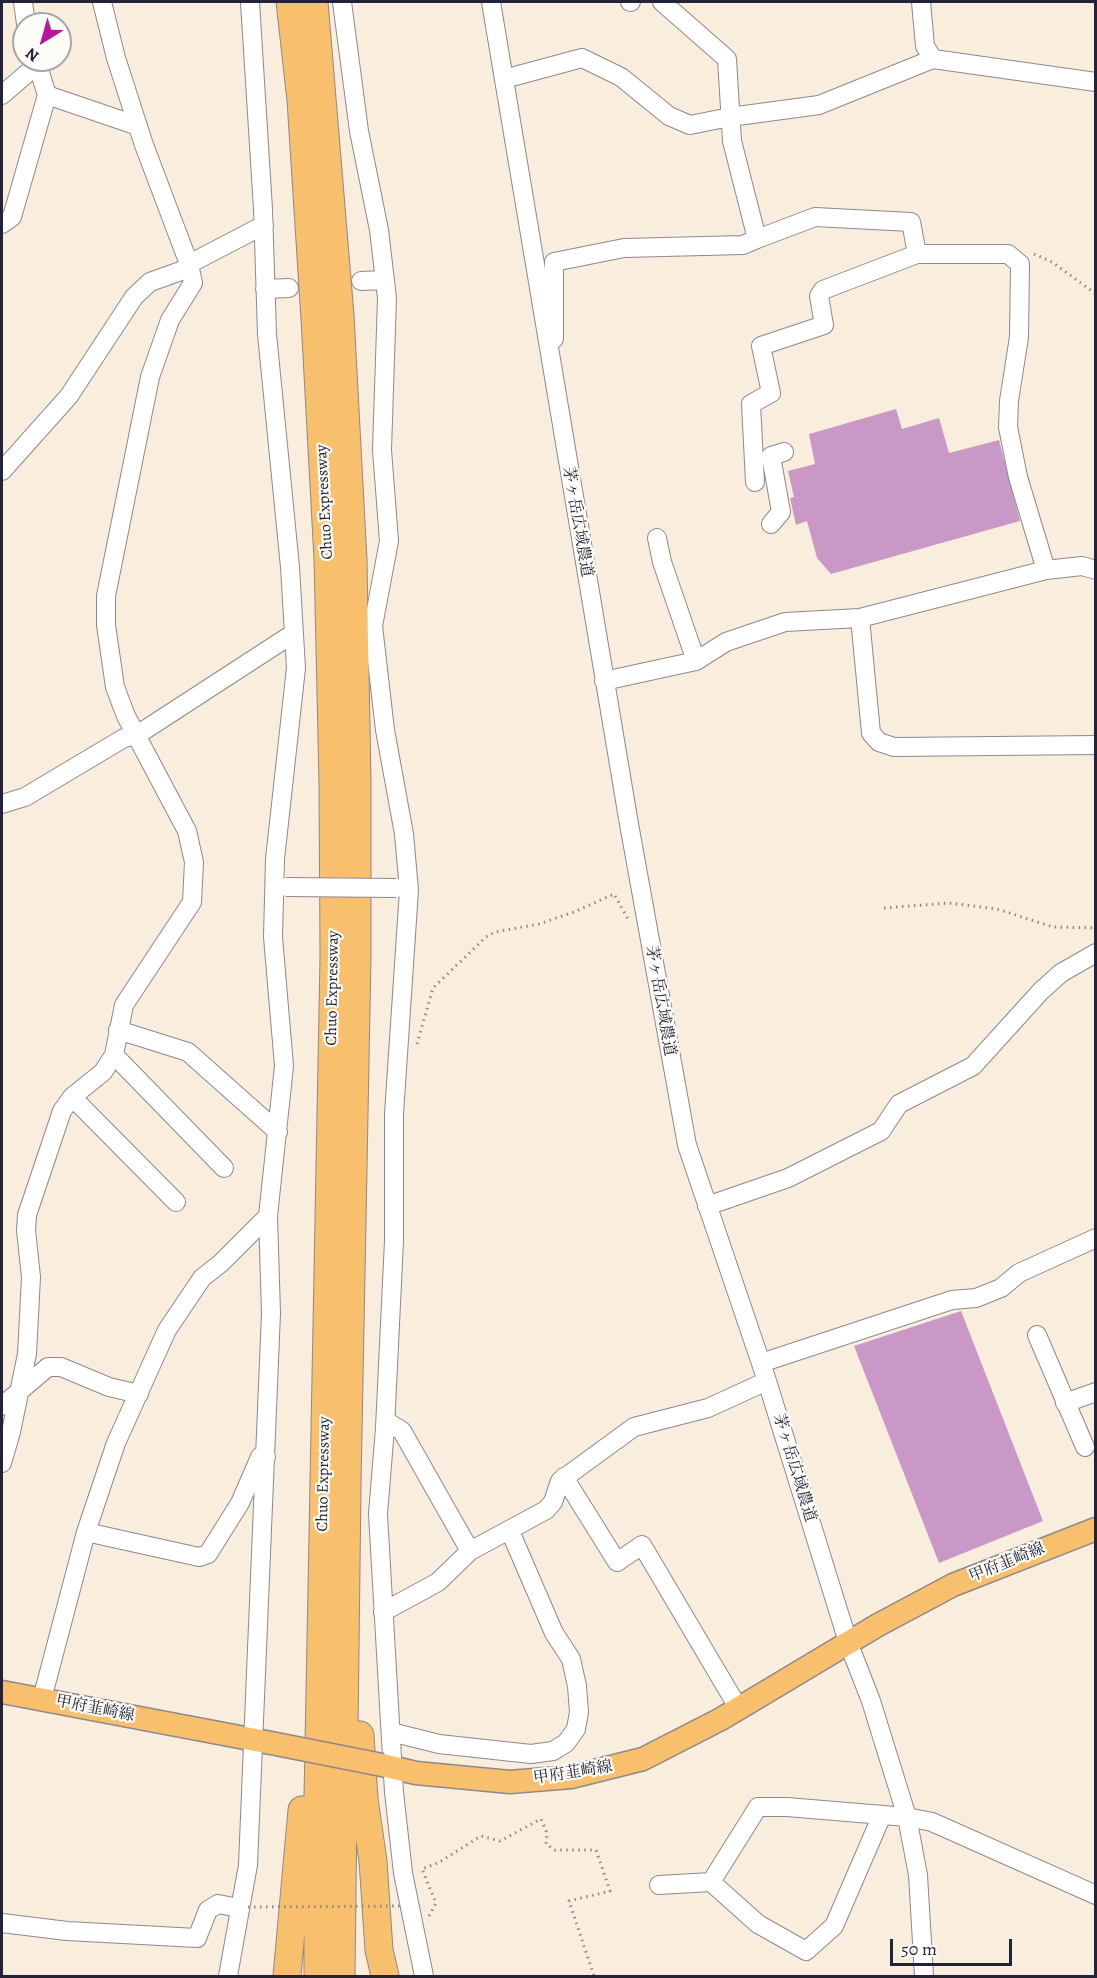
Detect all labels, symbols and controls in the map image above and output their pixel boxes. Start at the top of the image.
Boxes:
north arrow [12,12,72,72]
text: N [21,42,44,67]
street label: Chuo Expressway [312,444,338,560]
street label: 茅ヶ岳広域農道 [558,465,596,579]
street label: Chuo Expressway [322,930,344,1046]
street label: 茅ヶ岳広域農道 [641,944,679,1058]
street label: 茅ヶ岳広域農道 [768,1412,820,1524]
street label: Chuo Expressway [313,1416,335,1532]
street label: 甲府韮崎線 [966,1539,1048,1587]
street label: 甲府韮崎線 [54,1692,136,1726]
street label: 甲府韮崎線 [532,1757,614,1789]
scale bar [893,1927,1014,1965]
text: 50 m [901,1937,937,1961]

